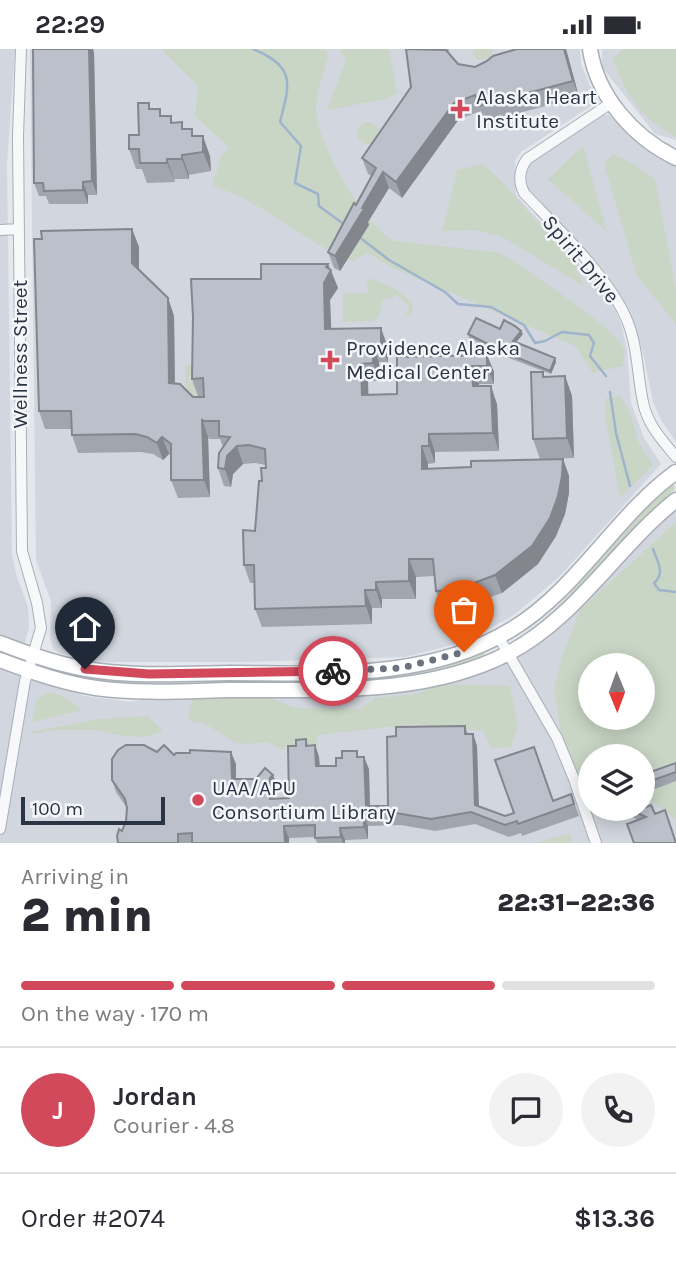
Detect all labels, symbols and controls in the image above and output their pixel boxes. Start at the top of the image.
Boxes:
text: 22:29 [35,9,105,40]
place label: Alaska Heart Institute [476,85,597,133]
marker: Alaska Heart Institute [450,99,470,119]
street label: Spirit Drive [537,210,625,308]
street label: Wellness Street [8,279,32,428]
place label: Providence Alaska Medical Center [346,336,520,384]
marker: Providence Alaska Medical Center [320,350,340,370]
pin [434,580,494,652]
icon: bag [445,591,483,629]
pin [55,597,115,669]
icon: home [66,608,104,646]
courier [298,636,368,706]
icon: bike [314,652,352,690]
north arrow [578,653,654,730]
map controls [578,653,655,821]
button: layers [578,744,655,821]
place label: UAA/APU Consortium Library [212,776,396,824]
marker: UAA/APU Consortium Library [190,792,206,808]
scale bar [21,794,164,826]
text: 100 m [32,798,83,820]
text: Arriving in [21,863,129,890]
text: 22:31–22:36 [497,887,655,918]
text: 2 min [21,889,153,943]
text: On the way · 170 m [21,1000,209,1027]
button: chat [489,1073,563,1147]
button: phone [581,1073,655,1147]
text: Jordan [113,1081,197,1112]
text: J [52,1095,64,1126]
text: Courier · 4.8 [113,1112,235,1139]
text: Order #2074 [21,1203,165,1234]
text: $13.36 [574,1203,655,1234]

